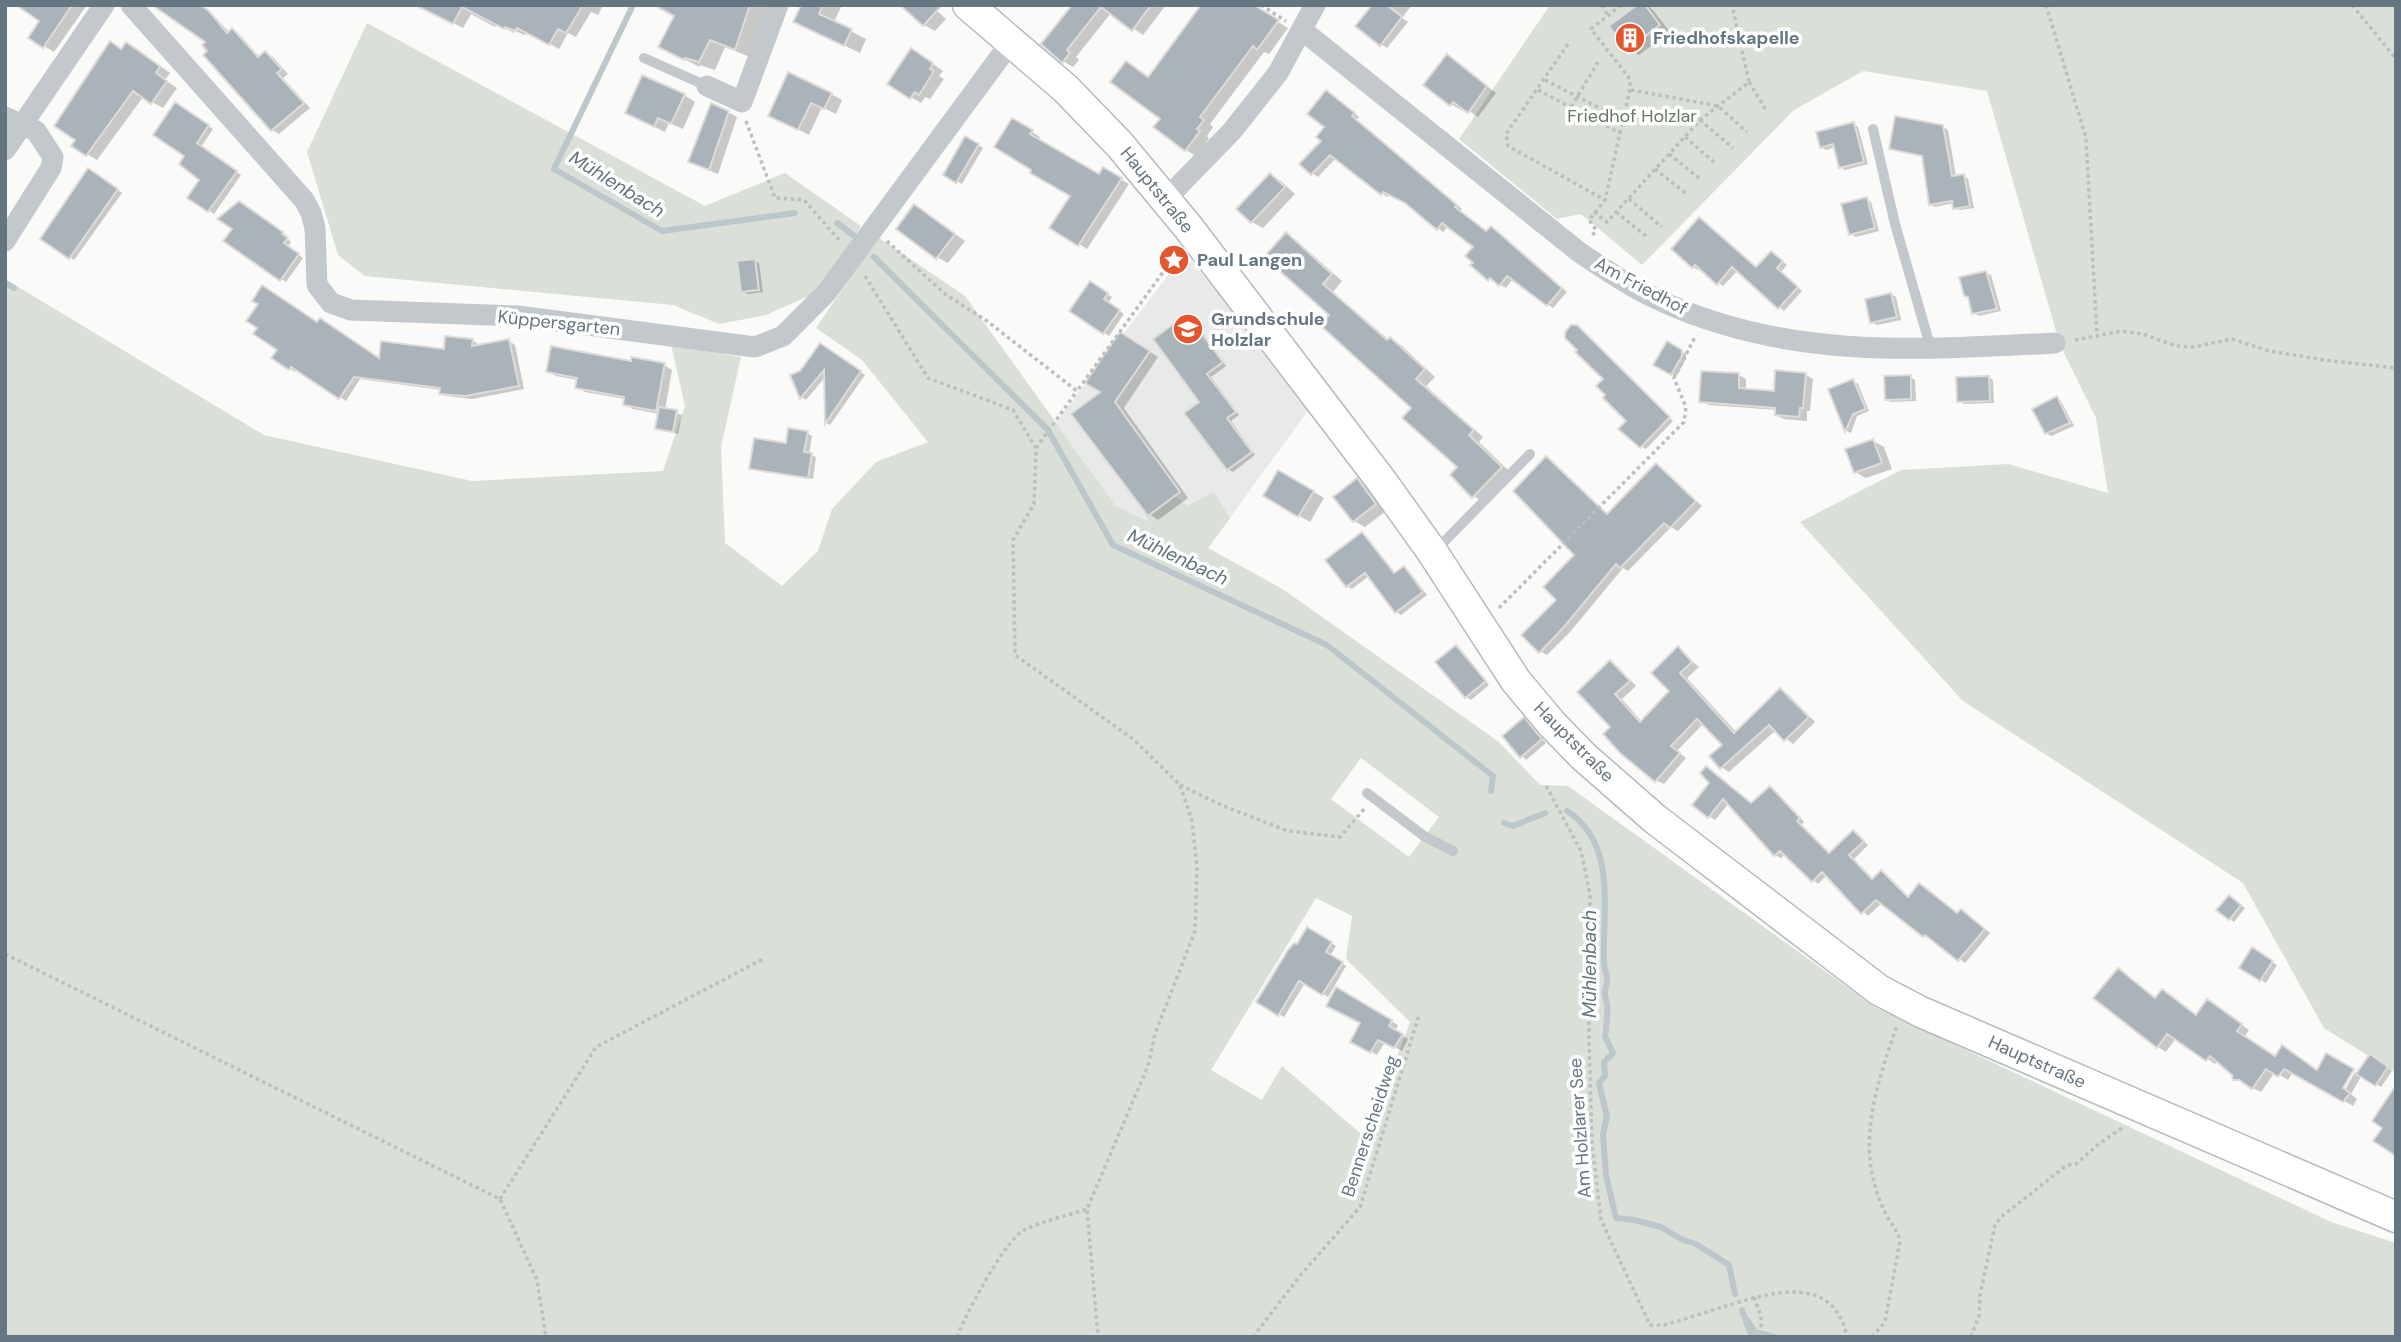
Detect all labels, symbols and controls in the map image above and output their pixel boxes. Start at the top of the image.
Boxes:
building icon: Friedhofskapelle [1613,21,1647,55]
place label: Friedhofskapelle [1653,26,1800,50]
park label: Friedhof Holzlar [1567,104,1697,128]
street label: Hauptstraße [1115,142,1199,238]
water label: Mühlenbach [565,145,669,223]
place icon: Paul Langen [1157,243,1191,277]
place label: Paul Langen [1197,248,1302,272]
street label: Am Friedhof [1590,251,1692,321]
street label: Küppersgarten [497,305,621,341]
place label: Grundschule Holzlar [1211,307,1325,352]
school or university icon: Grundschule Holzlar [1171,312,1205,346]
water label: Mühlenbach [1124,523,1232,591]
street label: Hauptstraße [1529,697,1619,787]
water label: Mühlenbach [1577,910,1602,1018]
street label: Hauptstraße [1984,1030,2090,1094]
street label: Bennerscheidweg [1336,1052,1404,1200]
street label: Am Holzlarer See [1563,1057,1597,1199]

